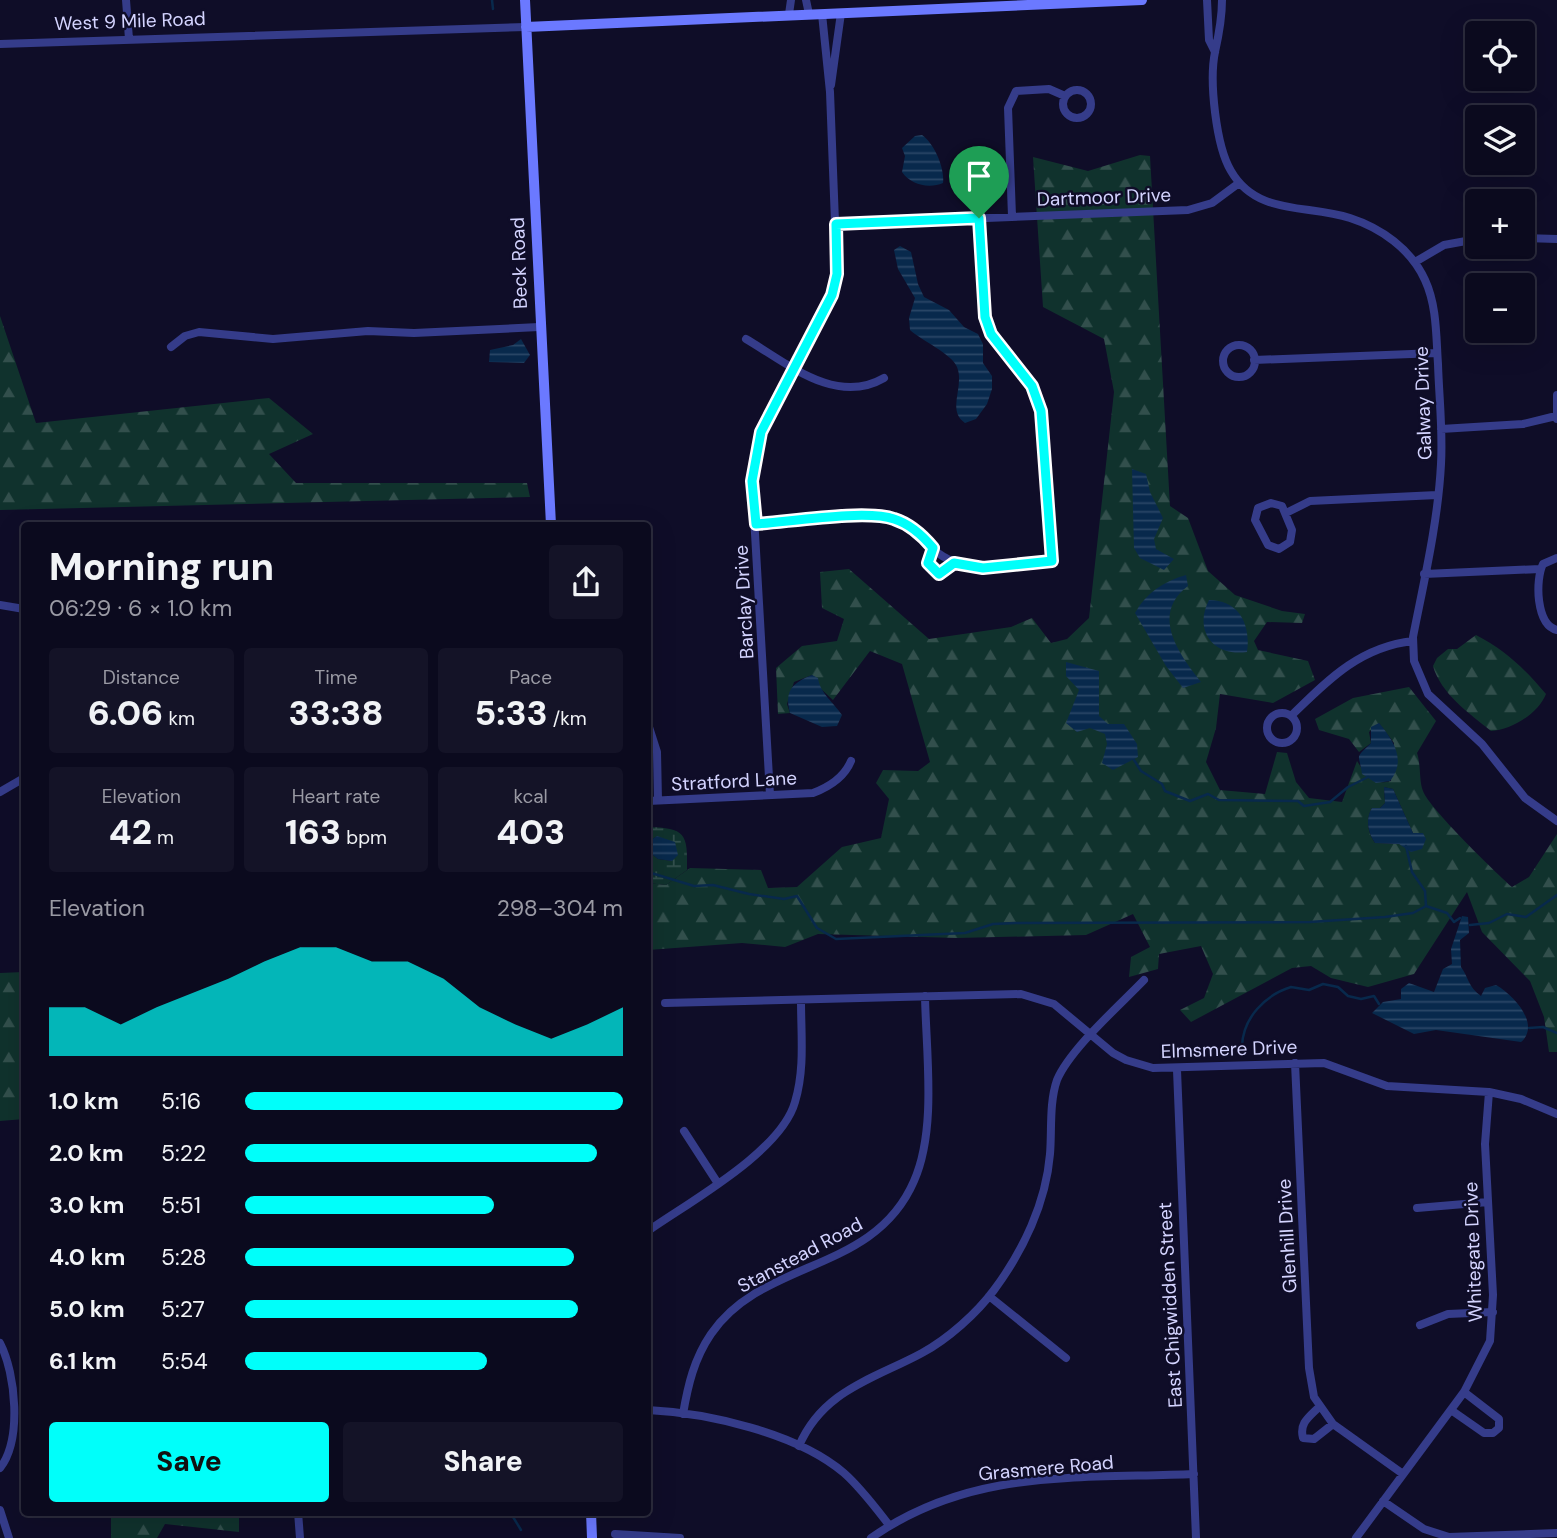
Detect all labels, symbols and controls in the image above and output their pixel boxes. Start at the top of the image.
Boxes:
street label: West 9 Mile Road [54,6,206,36]
map controls [1465,21,1535,343]
button: locate [1465,21,1535,91]
button: layers [1465,105,1535,175]
pin [949,146,1009,218]
icon: arrive [960,157,998,195]
street label: Dartmoor Drive [1036,182,1172,212]
button: + [1465,189,1535,259]
street label: Beck Road [505,217,533,309]
button: − [1465,273,1535,343]
street label: Galway Drive [1409,346,1437,460]
text: Morning run [49,542,274,592]
street label: Barclay Drive [729,544,759,660]
button: share [549,545,623,619]
text: 06:29 · 6 × 1.0 km [49,593,232,623]
text: Distance [103,665,180,690]
text: Time [315,665,357,690]
text: Pace [509,665,552,690]
text: 6.06 [88,690,163,736]
text: 33:38 [289,690,383,736]
text: 5:33 [475,690,548,736]
text: km [163,706,195,731]
text: /km [548,706,587,731]
street label: Stratford Lane [670,765,798,797]
text: Elevation [102,784,181,809]
text: Heart rate [292,784,380,809]
text: kcal [513,784,548,809]
text: 42 [109,809,152,855]
text: 163 [285,809,341,855]
text: 403 [496,809,565,855]
text: m [152,825,174,850]
text: bpm [341,825,387,850]
text: Elevation [49,893,145,923]
text: 298–304 m [497,893,623,923]
street label: Elmsmere Drive [1160,1034,1298,1064]
text: 1.0 km [49,1086,119,1116]
text: 5:16 [161,1086,201,1116]
text: 2.0 km [49,1138,124,1168]
text: 5:22 [161,1138,206,1168]
street label: Glenhill Drive [1272,1178,1302,1294]
street label: Whitegate Drive [1458,1181,1488,1323]
text: 3.0 km [49,1190,124,1220]
text: 5:51 [161,1190,201,1220]
street label: East Chigwidden Street [1152,1202,1188,1408]
street label: Stanstead Road [733,1211,867,1299]
text: 4.0 km [49,1242,125,1272]
text: 5:28 [161,1242,207,1272]
text: 5.0 km [49,1294,125,1324]
text: 5:27 [161,1294,205,1324]
text: 6.1 km [49,1346,117,1376]
text: 5:54 [161,1346,208,1376]
button: Save [49,1422,329,1502]
button: Share [343,1422,623,1502]
street label: Grasmere Road [977,1450,1115,1486]

